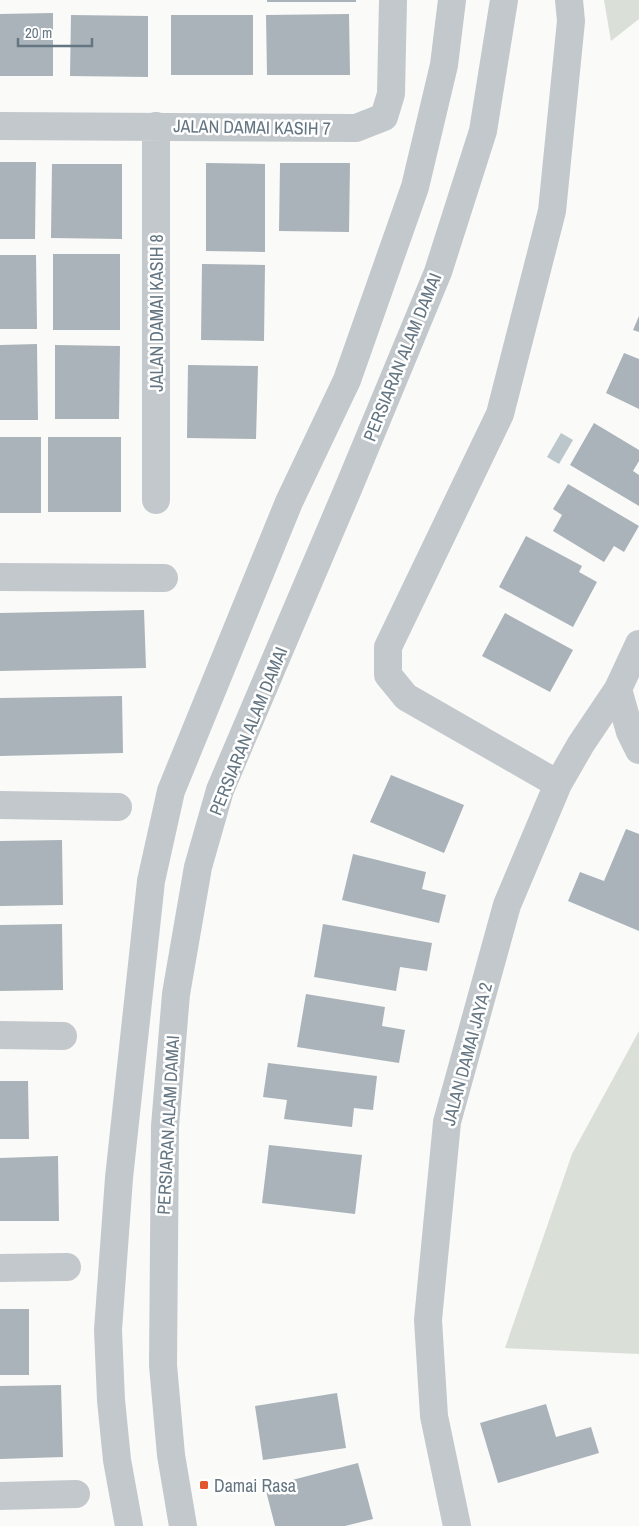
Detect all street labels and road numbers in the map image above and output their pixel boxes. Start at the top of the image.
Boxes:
street label: JALAN DAMAI KASIH 7 [173,113,331,141]
street label: JALAN DAMAI KASIH 8 [144,234,169,392]
street label: PERSIARAN ALAM DAMAI [357,269,447,445]
street label: PERSIARAN ALAM DAMAI [203,643,293,819]
street label: JALAN DAMAI JAYA 2 [436,980,498,1128]
street label: PERSIARAN ALAM DAMAI [151,1035,185,1215]

